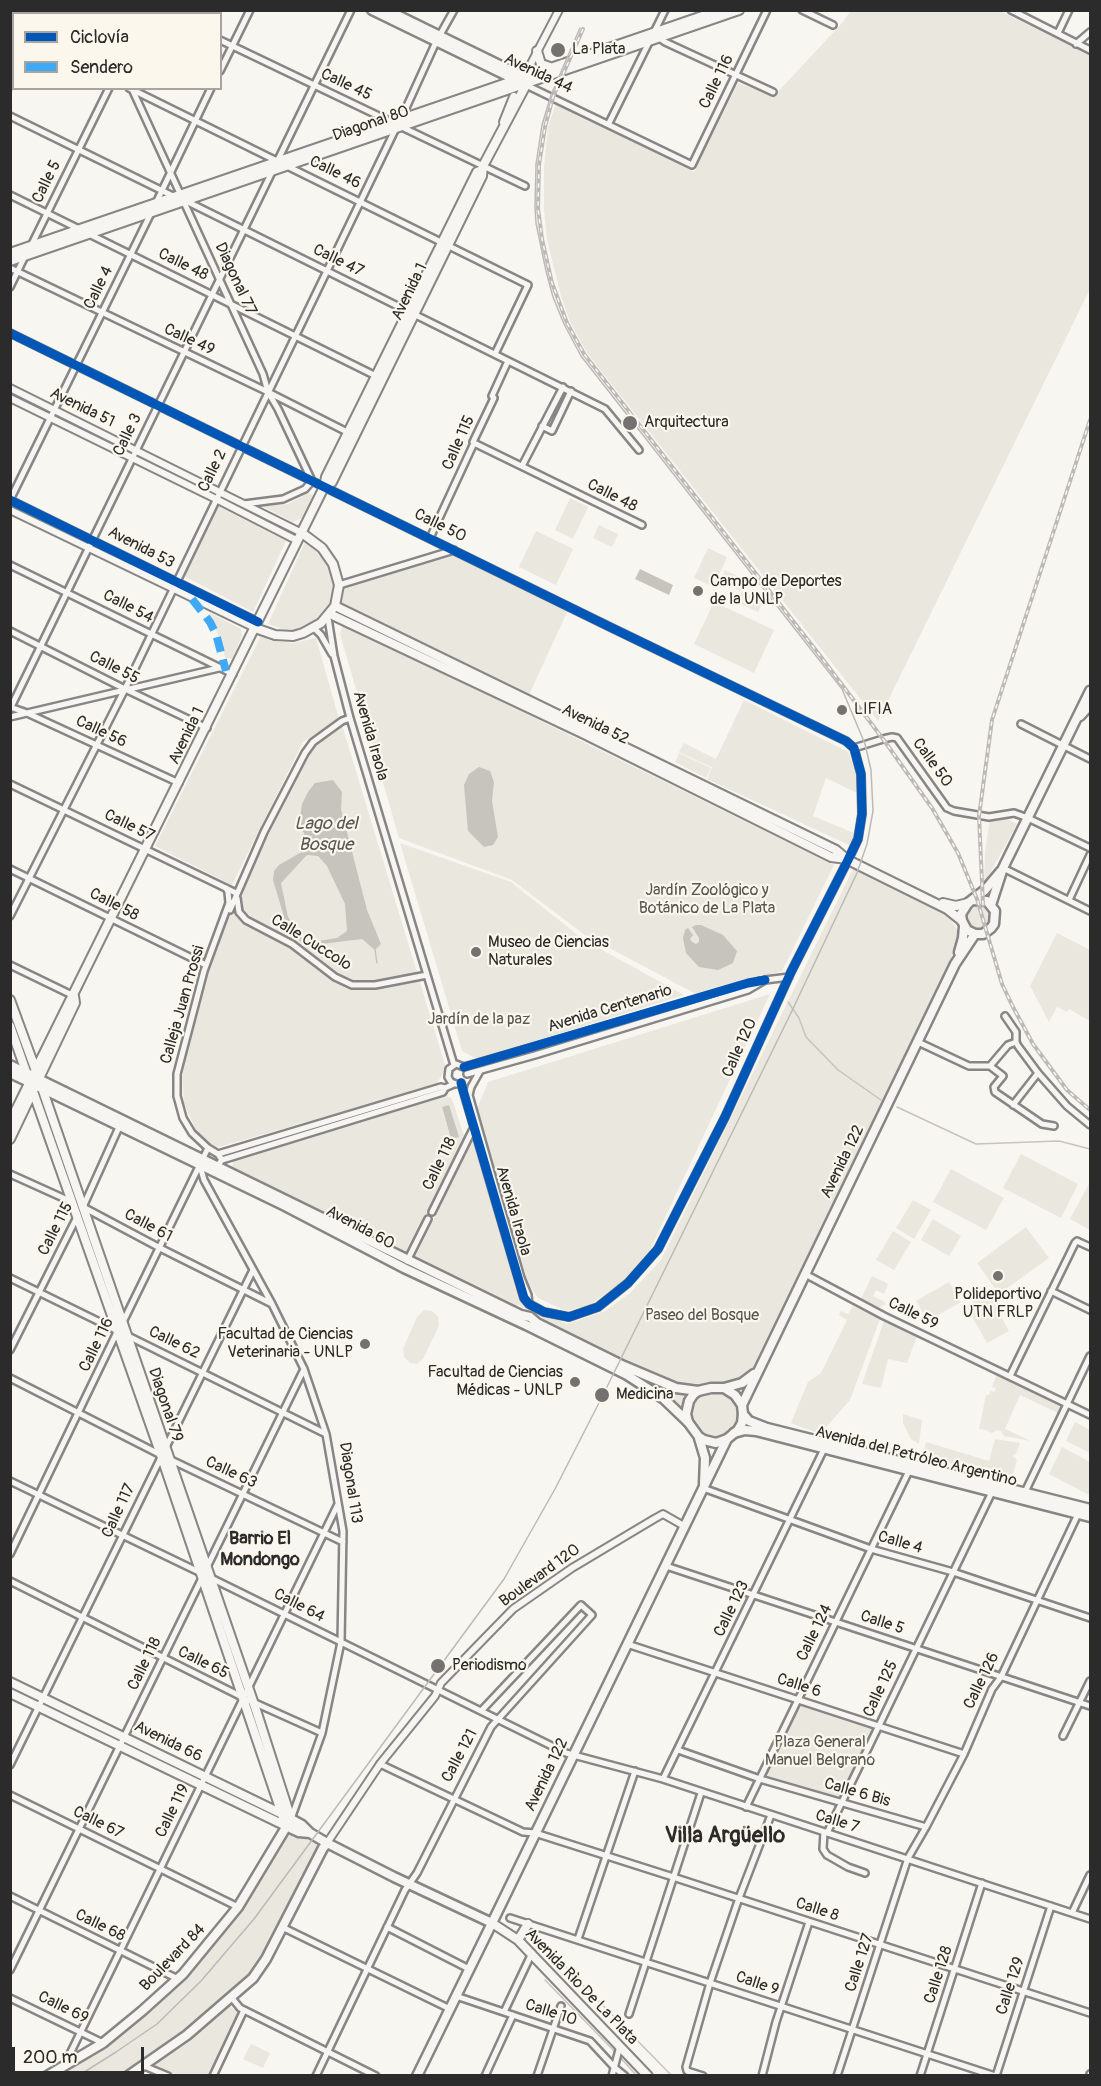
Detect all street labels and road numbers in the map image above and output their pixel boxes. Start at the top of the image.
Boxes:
street label: Avenida 44 [501,50,575,98]
street label: Calle 116 [696,52,738,112]
street label: Calle 45 [317,65,375,105]
street label: Diagonal 80 [330,102,412,146]
street label: Calle 46 [306,152,364,194]
street label: Calle 5 [29,158,65,206]
street label: Diagonal 77 [210,240,260,318]
street label: Calle 47 [310,241,366,281]
street label: Calle 48 [155,245,211,285]
street label: Avenida 1 [388,260,432,324]
street label: Calle 4 [80,263,118,313]
street label: Calle 49 [161,320,217,360]
street label: Avenida 51 [46,384,118,432]
street label: Calle 3 [109,410,147,460]
street label: Calle 115 [439,413,479,473]
street label: Calle 2 [194,446,232,496]
street label: Calle 48 [584,475,640,517]
street label: Calle 50 [411,505,469,547]
street label: Avenida 53 [104,523,178,573]
street label: Calle 54 [99,586,157,628]
street label: Calle 55 [86,647,142,689]
street label: Avenida Iraola [348,689,392,783]
street label: Avenida 52 [558,700,632,750]
street label: Avenida 1 [165,704,209,768]
street label: Calle 56 [72,712,130,752]
street label: Calle 50 [908,735,956,791]
street label: Calle 57 [101,806,157,846]
street label: Calle 58 [86,884,142,926]
street label: Calle Cuccolo [267,911,355,975]
street label: Calleja Juan Prossi [157,944,209,1066]
street label: Avenida Centenario [546,981,674,1037]
street label: Calle 120 [719,1016,761,1080]
street label: Avenida 122 [817,1122,869,1202]
street label: Calle 118 [419,1134,461,1194]
street label: Avenida Iraola [491,1164,535,1258]
street label: Calle 115 [34,1199,78,1259]
street label: Avenida 60 [322,1202,398,1254]
street label: Calle 61 [121,1205,175,1247]
street label: Calle 59 [885,1294,941,1334]
street label: Calle 116 [76,1315,118,1375]
street label: Calle 62 [145,1322,203,1364]
street label: Diagonal 79 [143,1365,187,1445]
street label: Avenida del Petróleo Argentino [813,1423,1019,1491]
street label: Diagonal 113 [334,1441,366,1525]
street label: Calle 63 [202,1453,260,1493]
street label: Calle 117 [98,1481,140,1541]
street label: Calle 4 [875,1527,925,1559]
street label: Boulevard 120 [496,1540,584,1612]
street label: Calle 123 [710,1578,754,1640]
street label: Calle 64 [270,1585,328,1627]
street label: Calle 124 [793,1601,837,1665]
street label: Calle 5 [858,1607,906,1639]
street label: Calle 118 [124,1634,166,1694]
street label: Calle 65 [174,1642,232,1684]
street label: Calle 126 [960,1649,1004,1713]
street label: Calle 125 [860,1658,902,1720]
street label: Calle 6 [774,1670,824,1702]
street label: Avenida 66 [131,1717,205,1767]
street label: Calle 121 [438,1726,482,1786]
street label: Avenida 122 [521,1735,573,1815]
street label: Calle 6 Bis [822,1774,892,1812]
street label: Calle 119 [152,1781,194,1841]
street label: Calle 67 [70,1803,126,1843]
street label: Calle 7 [813,1806,861,1838]
street label: Calle 8 [793,1894,841,1926]
street label: Calle 68 [72,1906,128,1946]
street label: Boulevard 84 [136,1920,210,1996]
street label: Avenida Rìo De La Plata [520,1925,642,2049]
street label: Calle 127 [842,1932,878,1994]
street label: Calle 128 [921,1944,957,2006]
street label: Calle 129 [993,1955,1029,2017]
street label: Calle 9 [733,1968,781,2000]
street label: Calle 69 [35,1988,91,2028]
street label: Calle 10 [523,1996,579,2030]

